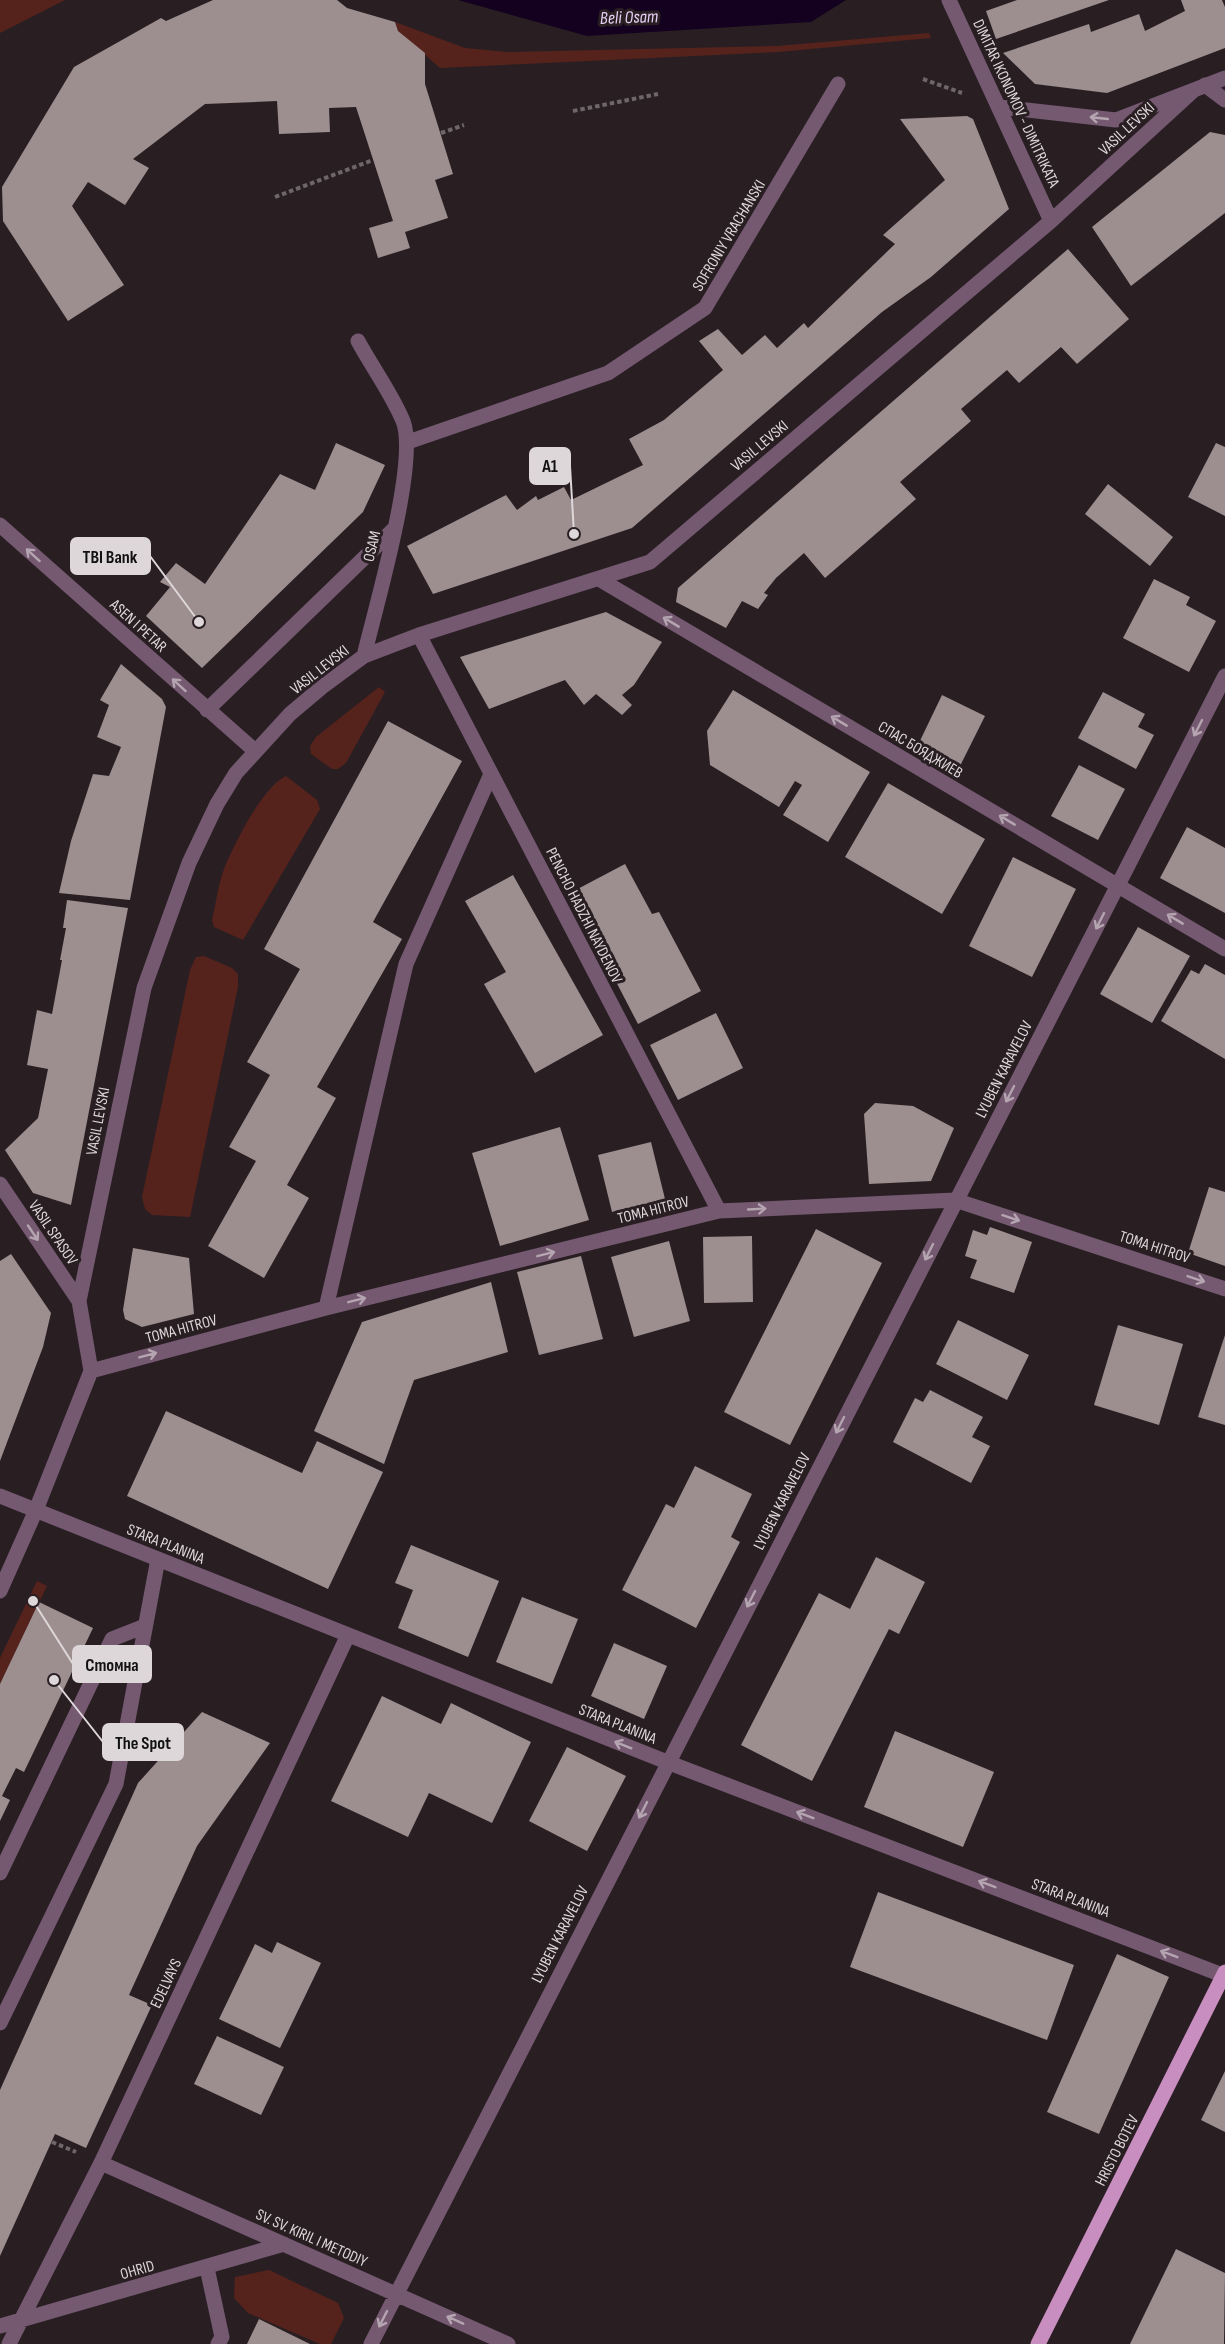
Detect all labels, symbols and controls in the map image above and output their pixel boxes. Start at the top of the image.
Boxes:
water label: Beli Osam [600,6,659,29]
street label: DIMITAR IKONOMOV - DIMITRIKATA [968,17,1063,191]
street label: VASIL LEVSKI [1095,99,1159,160]
one-way arrow [1090,112,1110,123]
street label: SOFRONIY VRACHANSKI [689,177,770,295]
street label: VASIL LEVSKI [727,417,793,476]
callout: A1 [530,448,570,484]
text: A1 [541,456,558,477]
street label: OSAM [360,529,385,564]
callout: TBI Bank [71,538,150,574]
text: TBI Bank [83,547,138,568]
one-way arrow [26,548,41,562]
street label: ASEN I PETAR [105,595,170,657]
one-way arrow [663,616,680,628]
street label: VASIL LEVSKI [287,641,353,699]
one-way arrow [172,678,187,692]
one-way arrow [831,715,848,727]
street label: СПАС БОЯДЖИЕВ [875,718,966,783]
one-way arrow [1192,719,1203,737]
one-way arrow [999,814,1016,826]
street label: PENCHO HADZHI NAYDENOV [541,845,626,987]
one-way arrow [1093,911,1105,929]
one-way arrow [1167,913,1184,925]
street label: LYUBEN KARAVELOV [972,1017,1037,1121]
one-way arrow [1004,1084,1015,1102]
street label: VASIL LEVSKI [83,1086,114,1157]
street label: TOMA HITROV [616,1192,692,1229]
street label: VASIL SPASOV [24,1197,82,1269]
one-way arrow [746,1204,766,1215]
one-way arrow [1001,1213,1020,1224]
one-way arrow [27,1224,39,1240]
street label: TOMA HITROV [1117,1227,1193,1268]
one-way arrow [922,1243,934,1261]
one-way arrow [536,1247,555,1259]
one-way arrow [1186,1274,1205,1285]
one-way arrow [347,1294,366,1306]
street label: TOMA HITROV [144,1311,220,1348]
one-way arrow [138,1349,157,1361]
one-way arrow [833,1416,845,1434]
street label: LYUBEN KARAVELOV [750,1449,815,1553]
street label: STARA PLANINA [124,1520,207,1569]
one-way arrow [744,1590,756,1608]
callout: Стомна [73,1646,151,1682]
text: Стомна [85,1655,139,1676]
street label: STARA PLANINA [576,1700,659,1749]
callout: The Spot [103,1724,183,1760]
text: The Spot [115,1733,171,1754]
one-way arrow [614,1738,633,1749]
one-way arrow [636,1800,648,1818]
one-way arrow [796,1808,815,1819]
street label: STARA PLANINA [1029,1875,1112,1922]
one-way arrow [978,1878,997,1889]
street label: LYUBEN KARAVELOV [528,1882,593,1986]
one-way arrow [1160,1947,1179,1958]
street label: EDELVAYS [147,1956,186,2011]
street label: HRISTO BOTEV [1091,2111,1144,2189]
street label: SV. SV. KIRIL I METODIY [253,2205,370,2272]
street label: OHRID [118,2257,157,2284]
one-way arrow [377,2310,389,2328]
one-way arrow [446,2314,464,2326]

